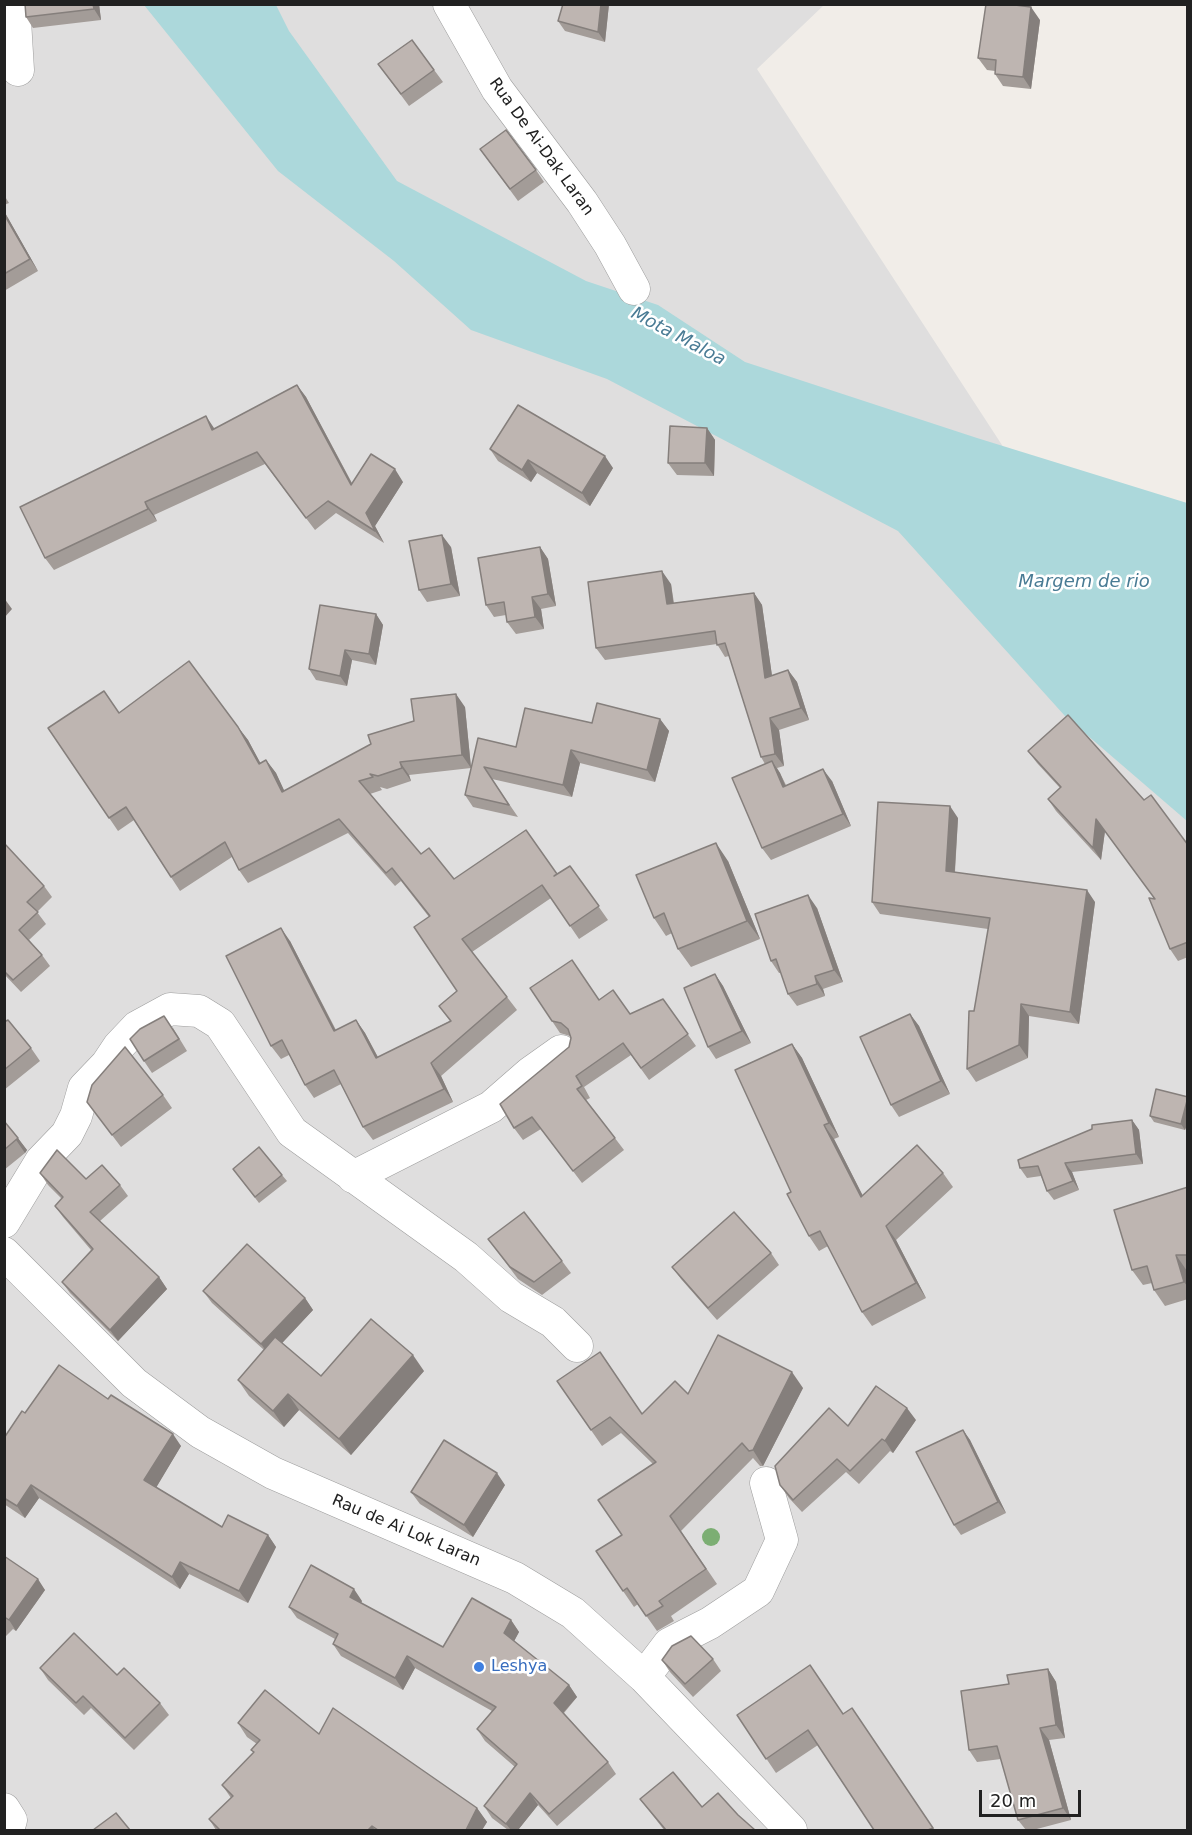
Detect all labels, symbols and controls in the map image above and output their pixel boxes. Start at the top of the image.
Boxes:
street label: Rua De Ai-Dak Laran [485,74,597,220]
water label: Mota Maloa [627,303,729,371]
water label: Margem de rio [1018,571,1150,593]
street label: Rau de Ai Lok Laran [329,1491,483,1571]
place label: Leshya [491,1657,547,1677]
marker: Leshya [472,1660,486,1674]
scale bar [982,1778,1084,1816]
text: 20 m [990,1790,1036,1811]

